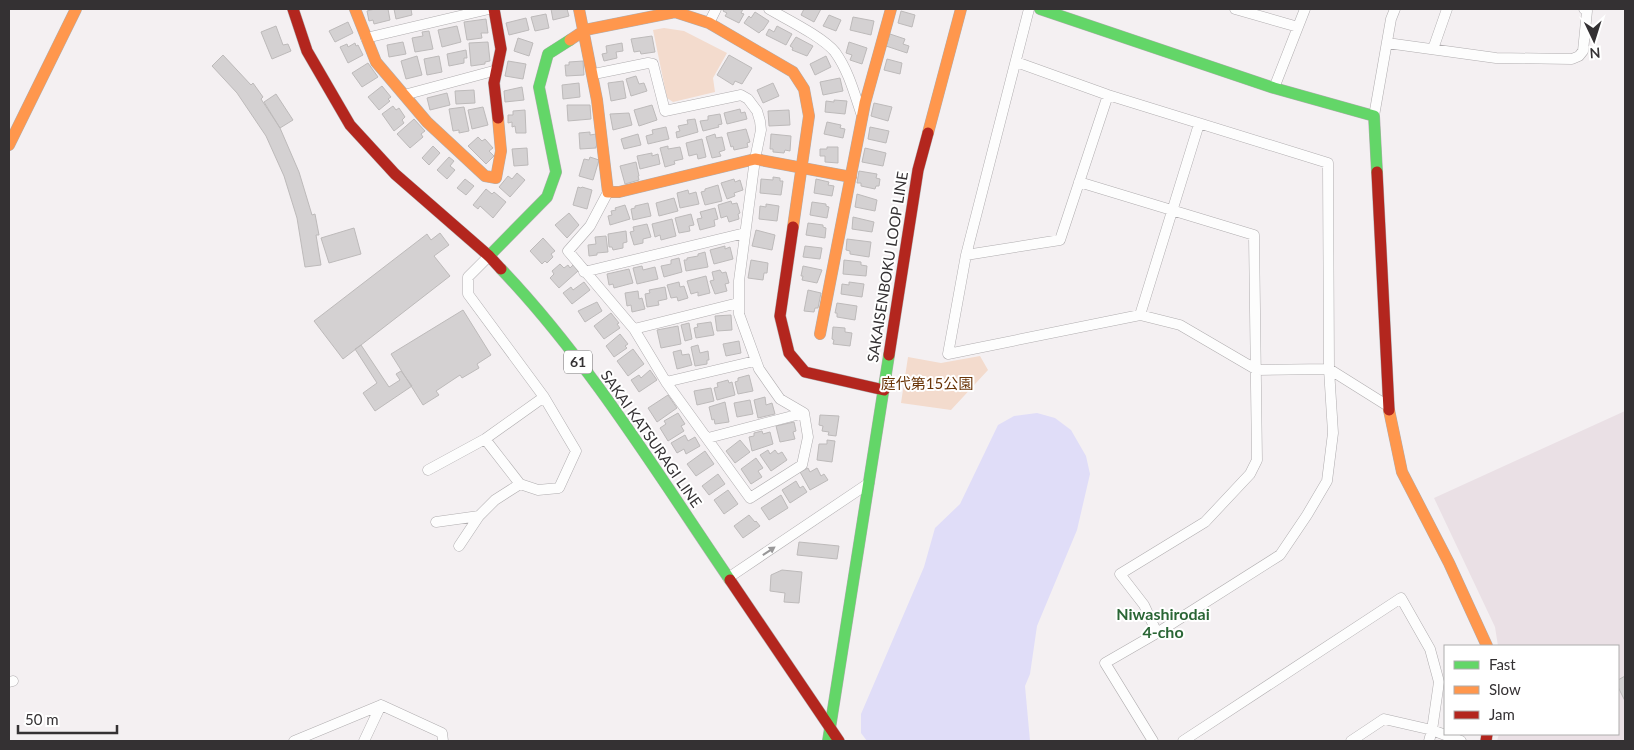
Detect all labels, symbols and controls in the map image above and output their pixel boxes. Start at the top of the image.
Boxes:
north arrow [1569,15,1619,65]
text: N [1589,45,1601,62]
street label: SAKAISENBOKU LOOP LINE [863,170,911,363]
road number: 61 [564,351,592,374]
street label: SAKAI KATSURAGI LINE [598,366,706,511]
park label: 庭代第15公園 [881,374,973,392]
one-way arrow [762,546,776,556]
district label: Niwashirodai 4-cho [1116,604,1210,641]
legend [1444,645,1619,735]
text: Fast [1489,655,1516,673]
text: Slow [1489,680,1521,698]
scale bar [18,702,116,734]
text: Jam [1489,705,1515,723]
text: 50 m [25,710,59,728]

